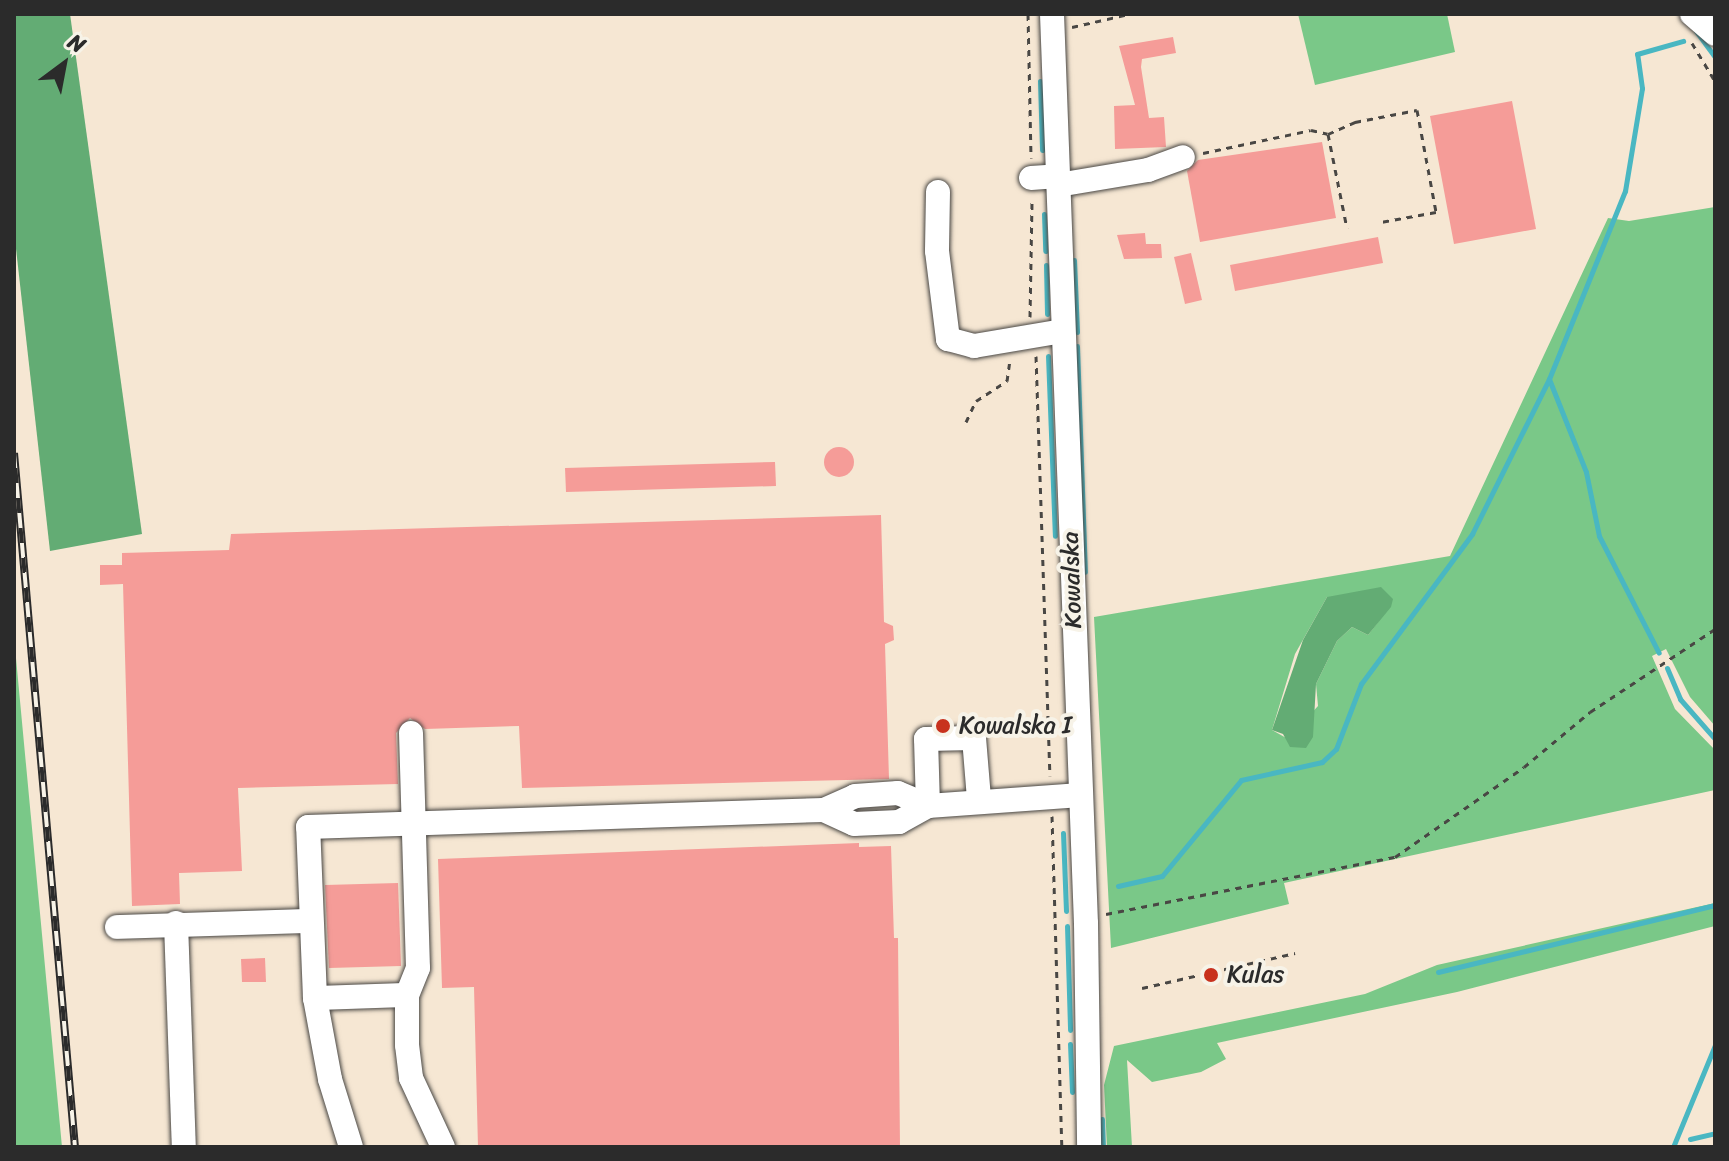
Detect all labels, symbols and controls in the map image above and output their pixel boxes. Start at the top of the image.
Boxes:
text: N [60,23,94,64]
north arrow [24,24,104,104]
street label: Kowalska [1056,531,1088,629]
place label: Kowalska I [959,712,1072,740]
marker: Kowalska I [934,717,952,735]
place label: Kulas [1227,961,1284,989]
marker: Kulas [1202,966,1220,984]

